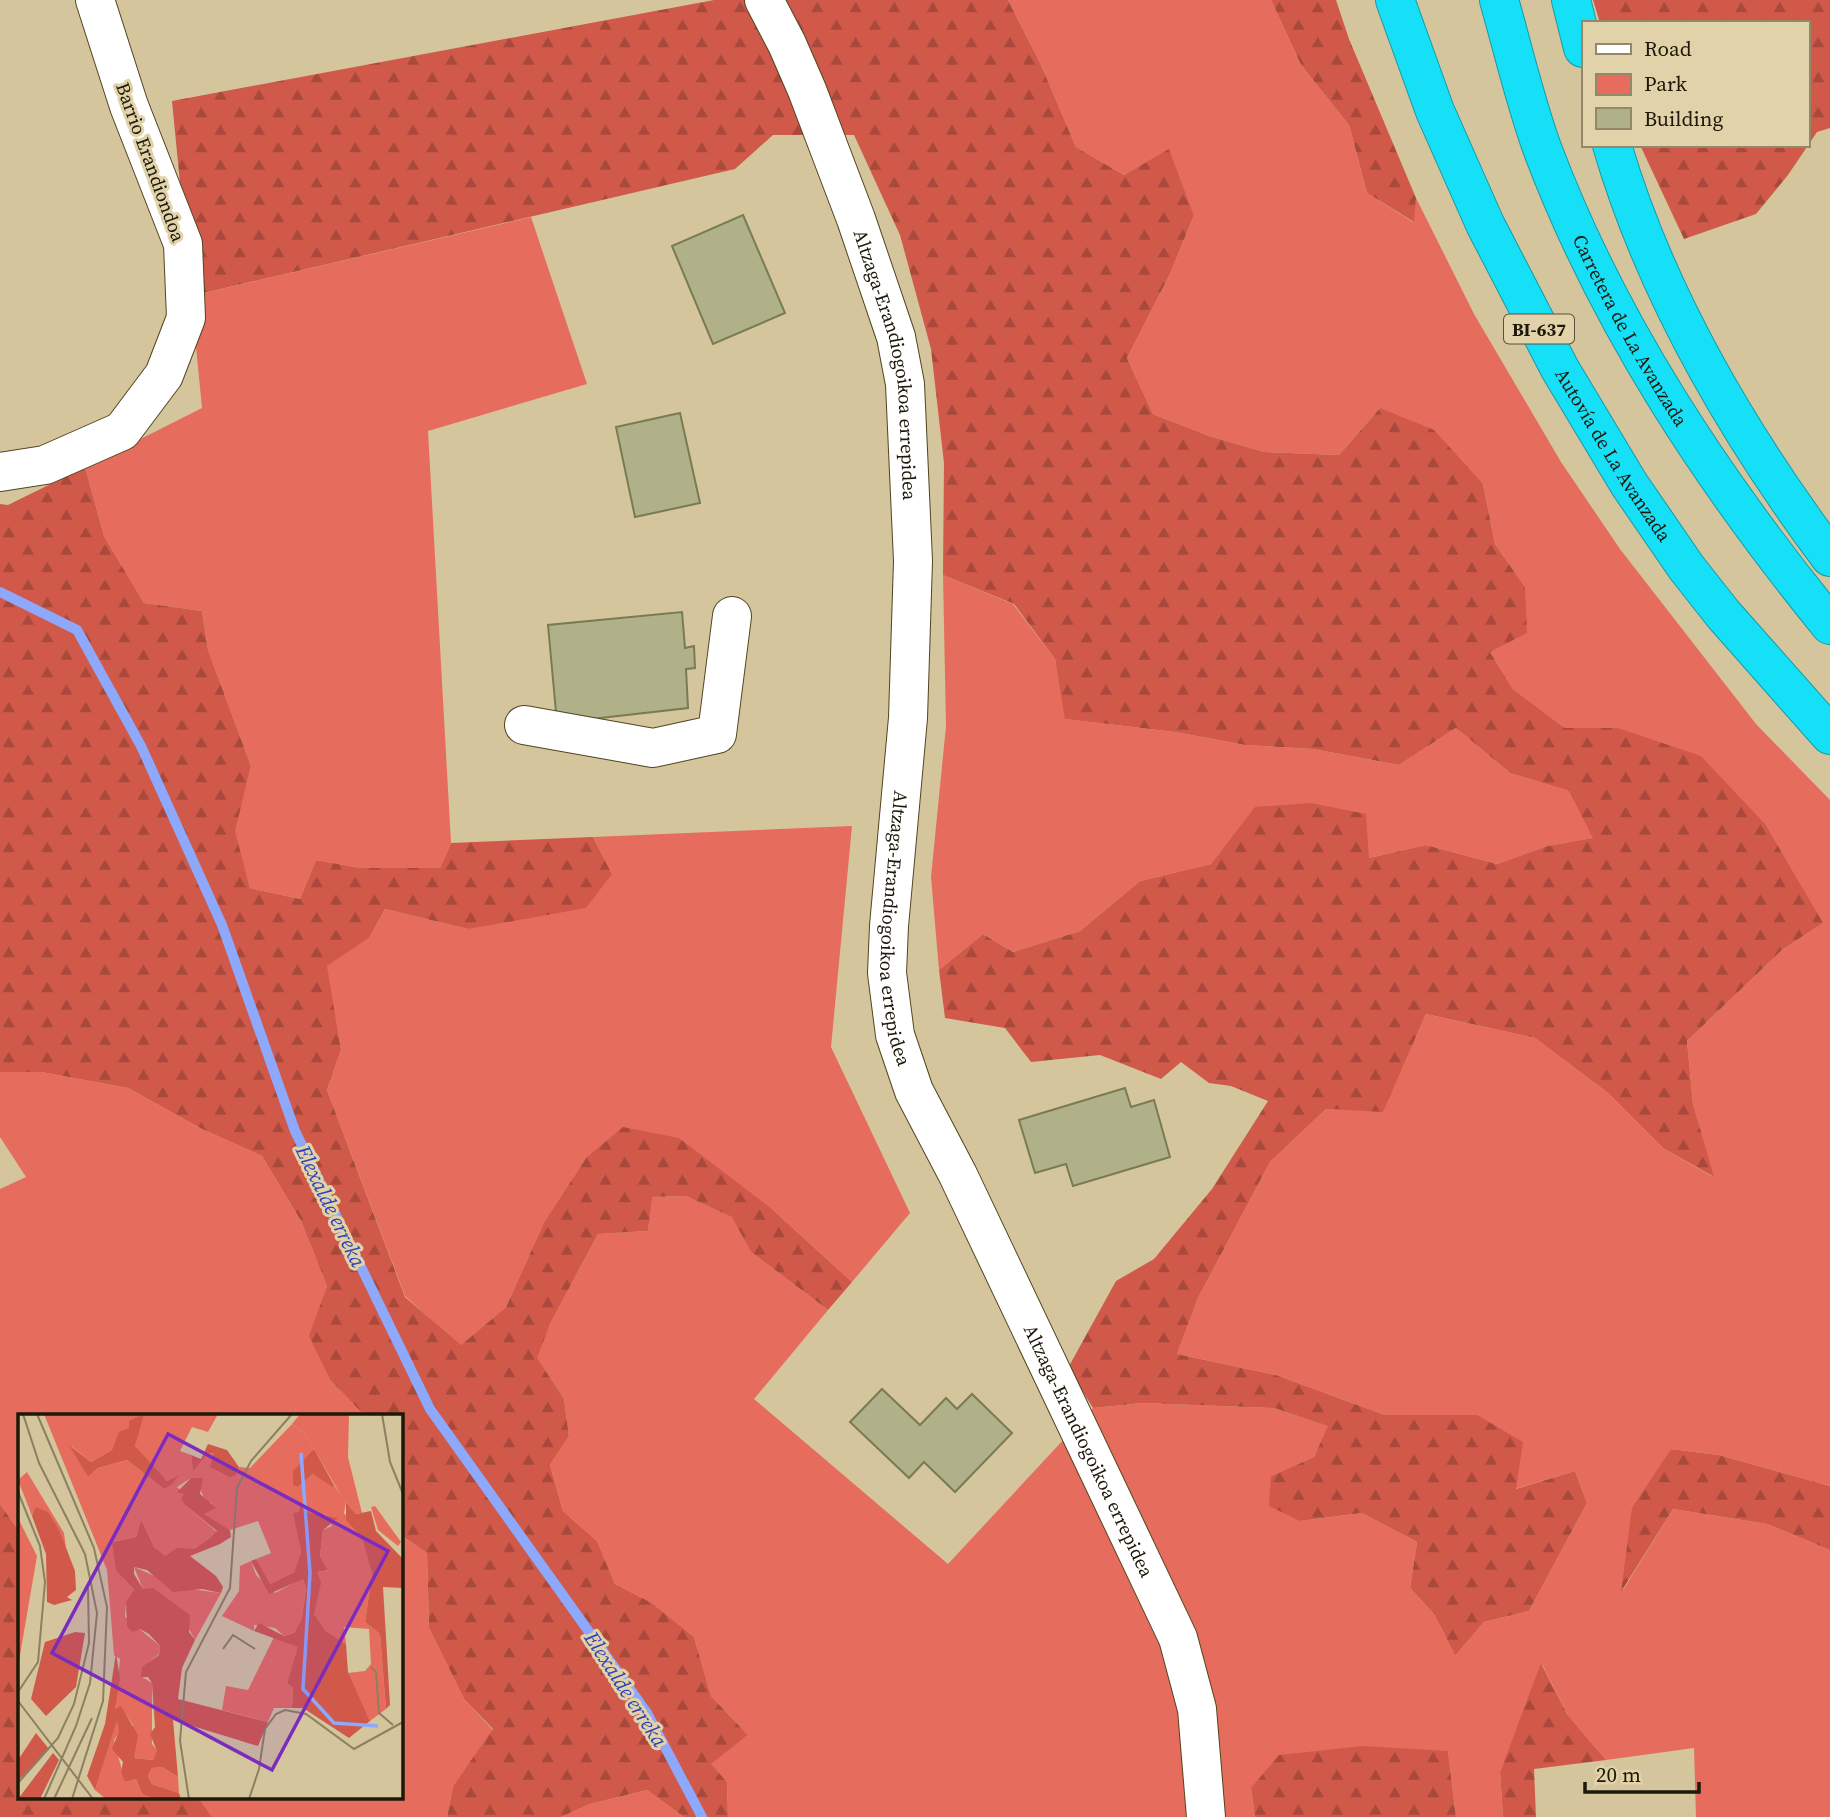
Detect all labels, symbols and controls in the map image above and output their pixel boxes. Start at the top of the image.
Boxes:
legend [1582,21,1809,147]
text: Road [1644,34,1692,63]
text: Park [1644,69,1688,98]
street label: Barrio Erandiondoa [110,79,192,246]
text: Building [1644,104,1723,133]
street label: Altzaga-Erandiogoikoa errepidea [847,226,923,501]
street label: Carretera de La Avanzada [1567,230,1694,432]
road number: BI-637 [1504,314,1574,344]
street label: Autovía de La Avanzada [1549,363,1678,547]
street label: Altzaga-Erandiogoikoa errepidea [874,790,918,1069]
water label: Elexalde erreka [288,1139,373,1272]
street label: Altzaga-Erandiogoikoa errepidea [1018,1320,1160,1582]
inset map [18,1414,402,1800]
water label: Elexalde erreka [577,1625,674,1753]
scale bar [1585,1750,1699,1794]
text: 20 m [1596,1760,1641,1789]

